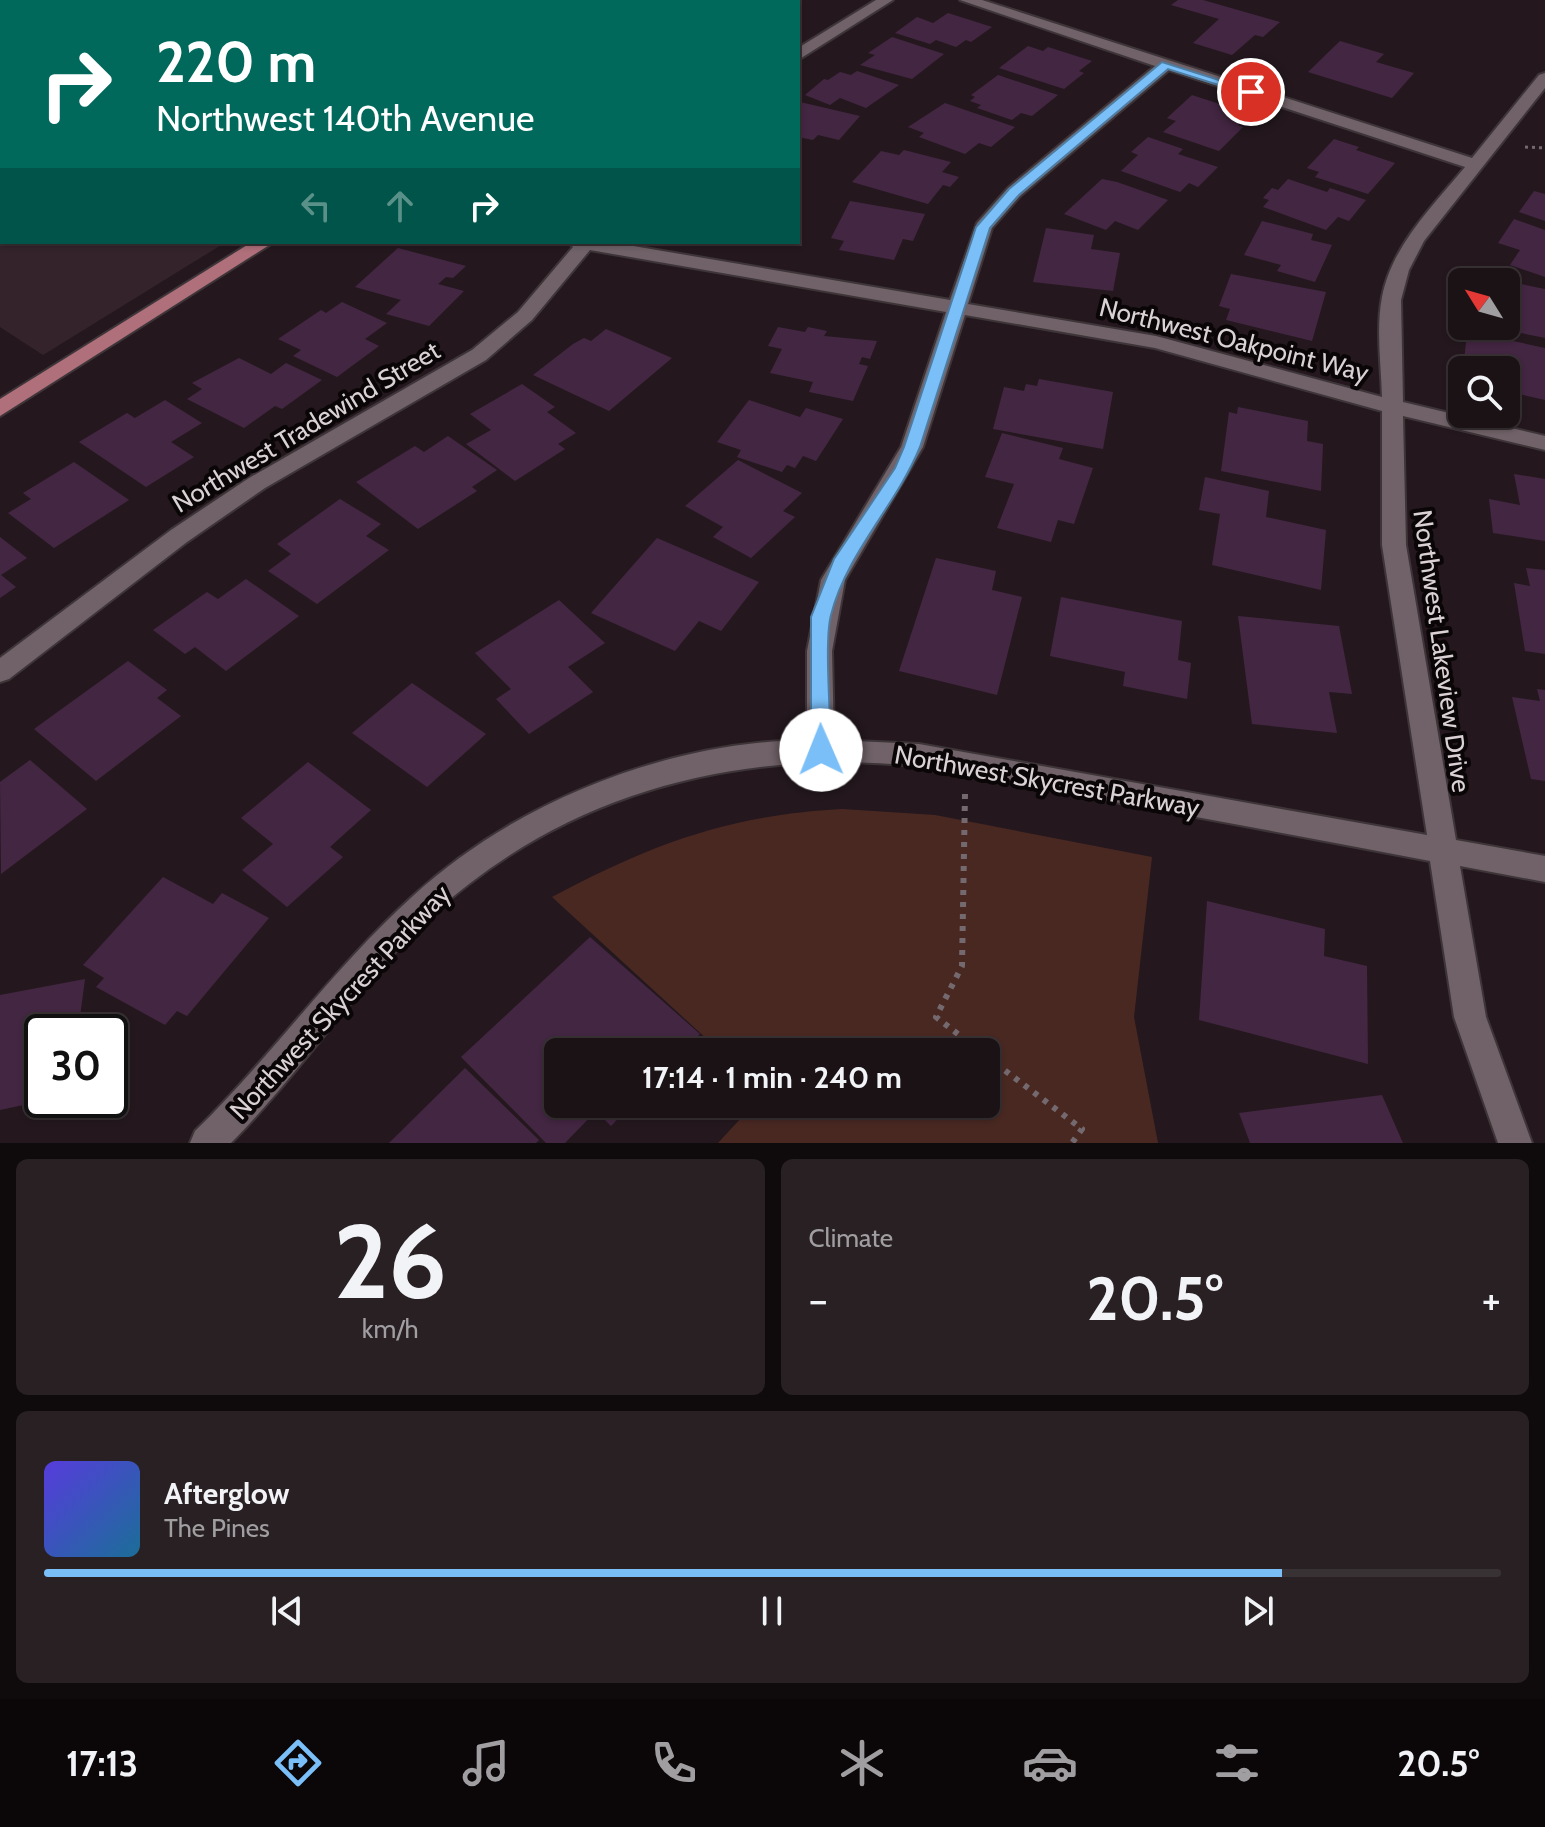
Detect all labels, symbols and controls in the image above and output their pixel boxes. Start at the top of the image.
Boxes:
text: 220 m [156,28,316,96]
icon: right [24,32,128,136]
pin [1217,58,1285,126]
icon: arrive [1229,70,1273,114]
text: Northwest 140th Avenue [156,96,534,140]
icon: left [294,184,338,228]
icon: ahead [378,184,422,228]
icon: right [462,184,506,228]
north arrow [1448,268,1520,340]
map controls [1448,268,1520,428]
street label: Northwest Oakpoint Way [1096,291,1372,389]
street label: Northwest Tradewind Street [166,334,446,520]
button: search [1448,356,1520,428]
street label: Northwest Lakeview Drive [1406,508,1478,794]
position arrow [779,708,863,792]
street label: Northwest Skycrest Parkway [892,738,1202,824]
street label: Northwest Skycrest Parkway [223,878,457,1126]
speed limit sign: 30 [24,1014,128,1118]
text: 17:14 · 1 min · 240 m [642,1059,902,1096]
text: 26 [334,1198,447,1324]
text: Climate [809,1222,893,1254]
text: 20.5° [1087,1262,1223,1335]
text: − [809,1273,828,1326]
text: + [1482,1273,1501,1326]
text: km/h [362,1313,419,1345]
text: Afterglow [164,1475,290,1512]
text: The Pines [164,1512,270,1544]
icon: previous [265,1589,309,1633]
icon: pause [750,1589,794,1633]
icon: next [1236,1589,1280,1633]
icon: directions [270,1735,326,1791]
icon: music [458,1735,514,1791]
icon: phone [646,1735,702,1791]
icon: climate [834,1735,890,1791]
icon: car [1022,1735,1078,1791]
icon: filters [1209,1735,1265,1791]
text: 17:13 [66,1741,138,1785]
text: 20.5° [1397,1741,1479,1785]

